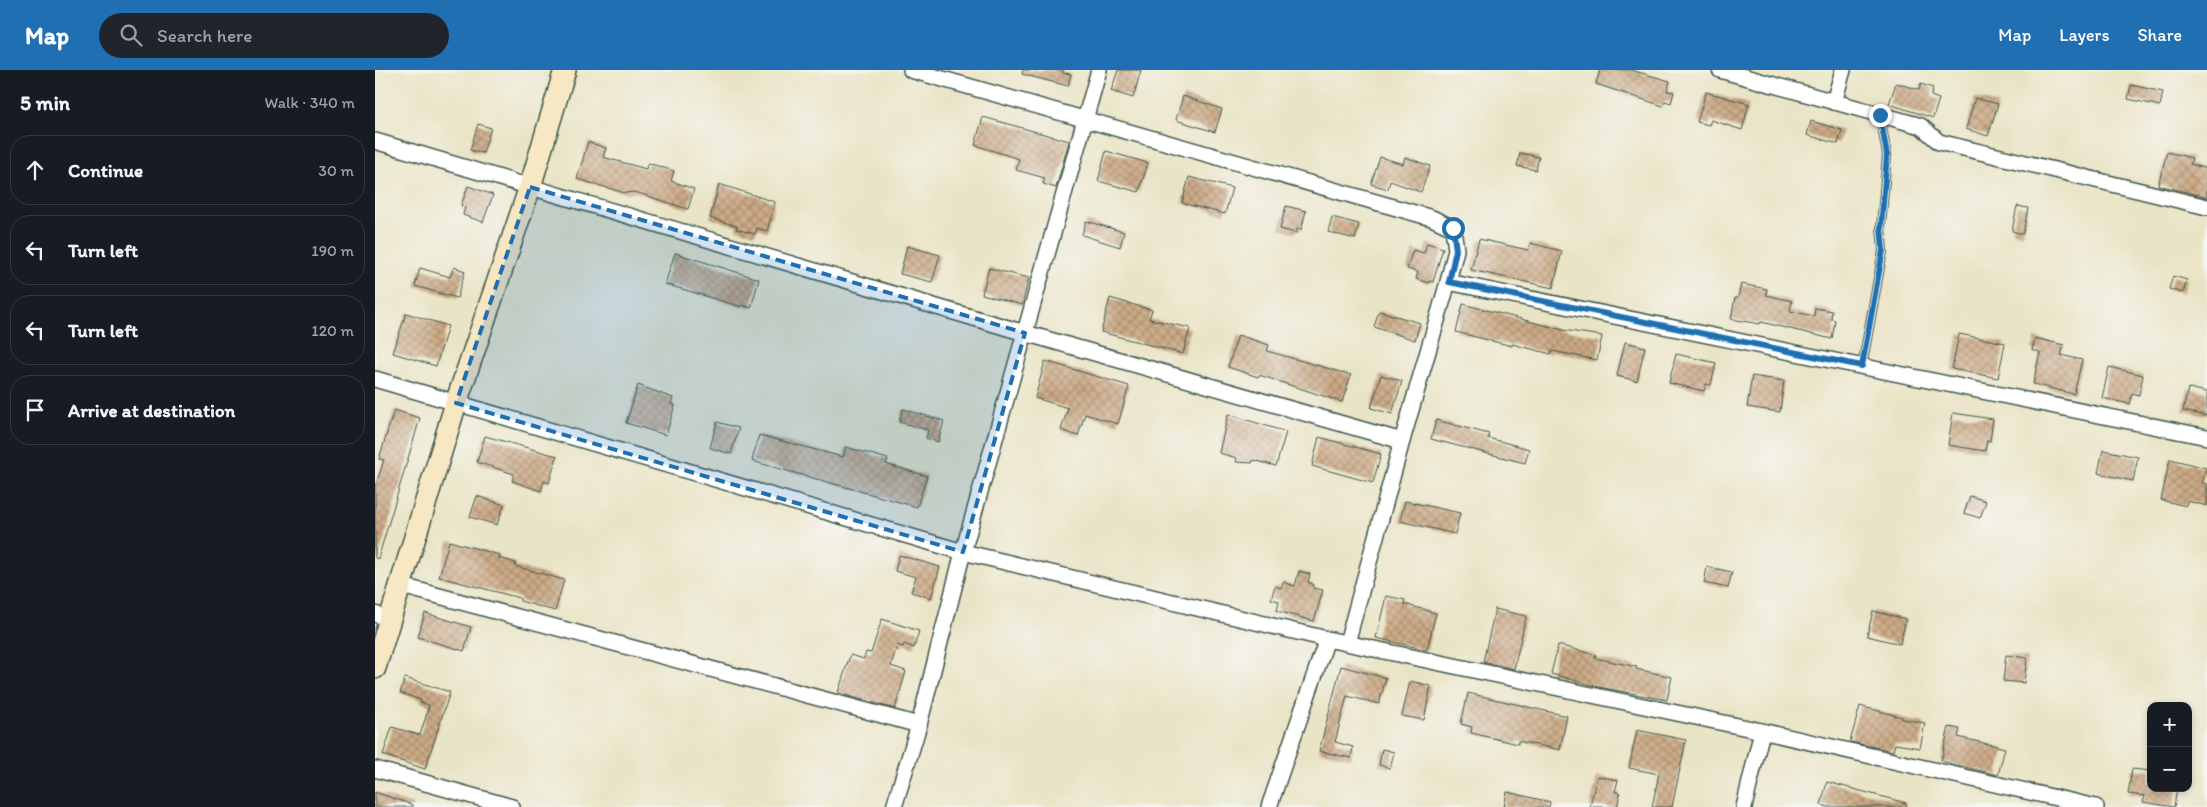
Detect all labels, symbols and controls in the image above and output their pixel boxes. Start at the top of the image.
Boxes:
search box [99,13,449,58]
text: Map [25,21,69,50]
icon: search [117,21,145,49]
text: Search here [157,24,252,47]
text: Map [1998,24,2031,46]
text: Layers [2059,24,2109,46]
text: Share [2137,24,2182,46]
text: 5 min [20,90,70,115]
text: Walk · 340 m [265,93,355,112]
route end [1869,104,1892,127]
icon: ahead [21,156,49,184]
text: Continue [68,159,143,182]
text: 30 m [318,161,354,180]
route start [1442,217,1465,240]
icon: left [21,236,49,264]
text: Turn left [68,239,138,262]
text: 190 m [311,241,354,260]
icon: left [21,316,49,344]
text: Turn left [68,319,138,342]
text: 120 m [311,321,354,340]
icon: arrive [21,396,49,424]
text: Arrive at destination [68,399,235,422]
map controls [2147,702,2192,792]
button: + [2147,702,2192,747]
button: − [2147,747,2192,792]

